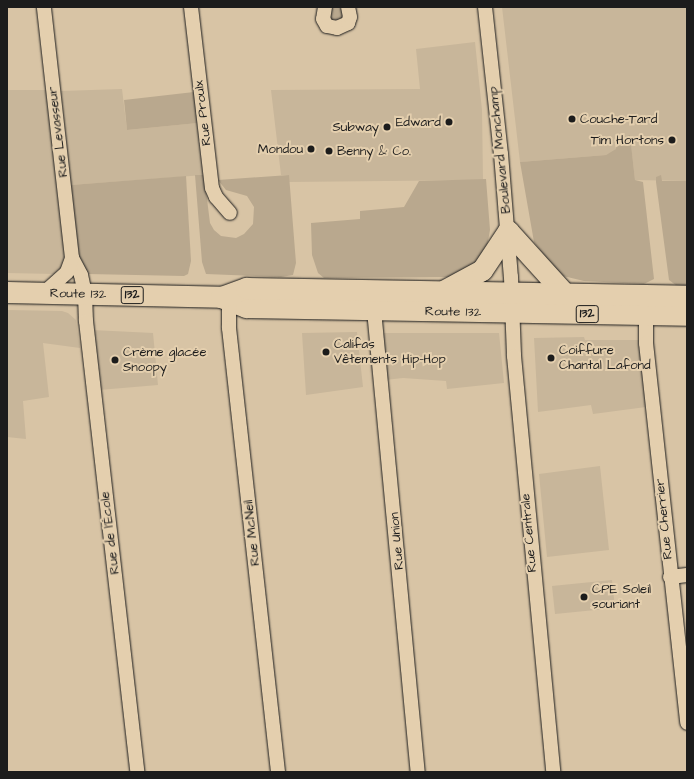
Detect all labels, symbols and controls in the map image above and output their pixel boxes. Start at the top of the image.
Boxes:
street label: Rue Proulx [191,79,215,147]
street label: Rue Levasseur [45,86,71,178]
street label: Boulevard Monchamp [486,86,514,214]
place label: Couche-Tard [580,111,657,127]
place label: Edward [396,114,441,130]
marker: Couche-Tard [567,114,577,124]
marker: Edward [444,117,454,127]
place label: Subway [332,119,379,135]
marker: Subway [382,122,392,132]
place label: Tim Hortons [591,132,664,148]
marker: Tim Hortons [667,135,677,145]
place label: Mondou [258,141,303,157]
place label: Benny & Co. [337,143,411,159]
marker: Mondou [306,144,316,154]
marker: Benny & Co. [324,146,334,156]
road number: 132 [120,285,144,305]
street label: Route 132 [50,286,106,302]
street label: Route 132 [425,304,481,320]
road number: 132 [575,304,599,324]
place label: Califas Vêtements Hip-Hop [334,337,446,368]
place label: Coiffure Chantal Lafond [559,343,651,374]
place label: Crème glacée Snoopy [123,345,206,376]
marker: Califas Vêtements Hip-Hop [321,347,331,357]
marker: Coiffure Chantal Lafond [546,353,556,363]
marker: Crème glacée Snoopy [110,355,120,365]
street label: Rue Cherrier [652,478,676,560]
street label: Rue de l'École [97,491,123,575]
street label: Rue Centrale [518,493,540,573]
street label: Rue McNeil [241,499,263,567]
street label: Rue Union [387,512,407,570]
place label: CPE Soleil souriant [592,582,651,613]
marker: CPE Soleil souriant [579,592,589,602]

